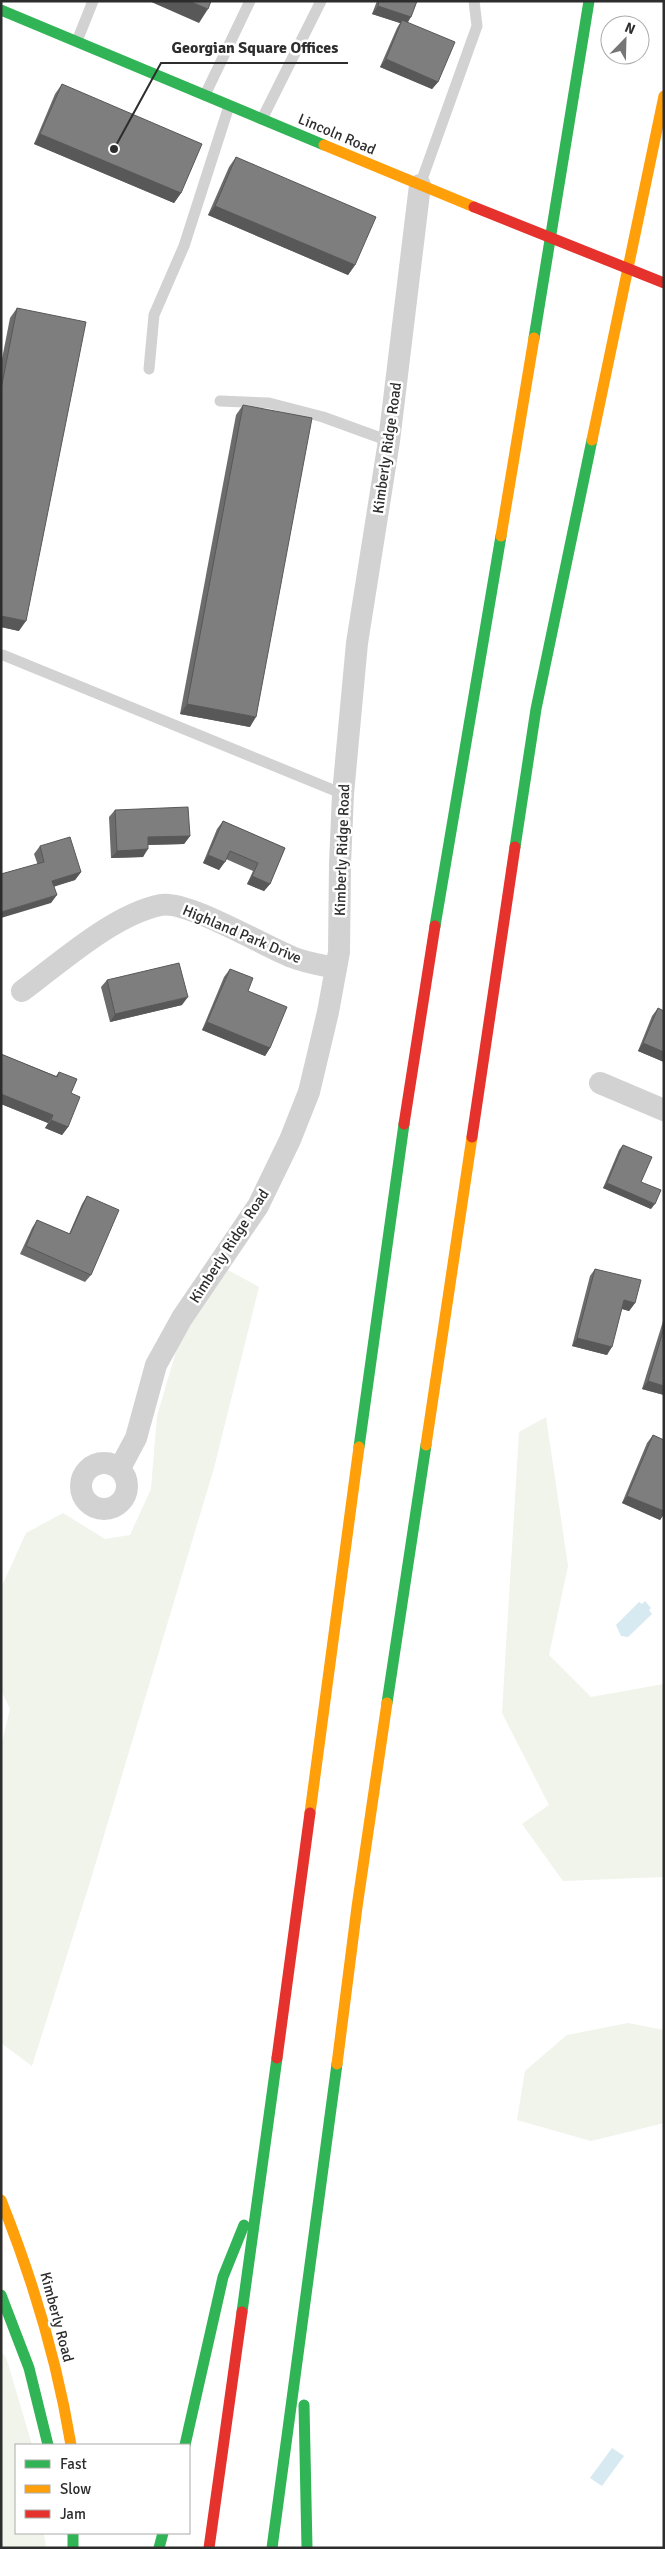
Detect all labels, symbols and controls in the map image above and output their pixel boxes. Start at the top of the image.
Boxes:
north arrow [600,15,650,65]
text: N [622,19,638,38]
callout: Georgian Square Offices [161,32,348,63]
text: Georgian Square Offices [172,38,338,58]
street label: Lincoln Road [295,110,379,158]
street label: Kimberly Ridge Road [369,381,405,515]
street label: Kimberly Ridge Road [331,784,353,916]
street label: Highland Park Drive [180,901,304,967]
street label: Kimberly Ridge Road [185,1186,273,1306]
street label: Kimberly Road [36,2270,78,2364]
legend [15,2444,190,2534]
text: Fast [60,2455,87,2473]
text: Slow [60,2480,91,2498]
text: Jam [60,2505,86,2523]

